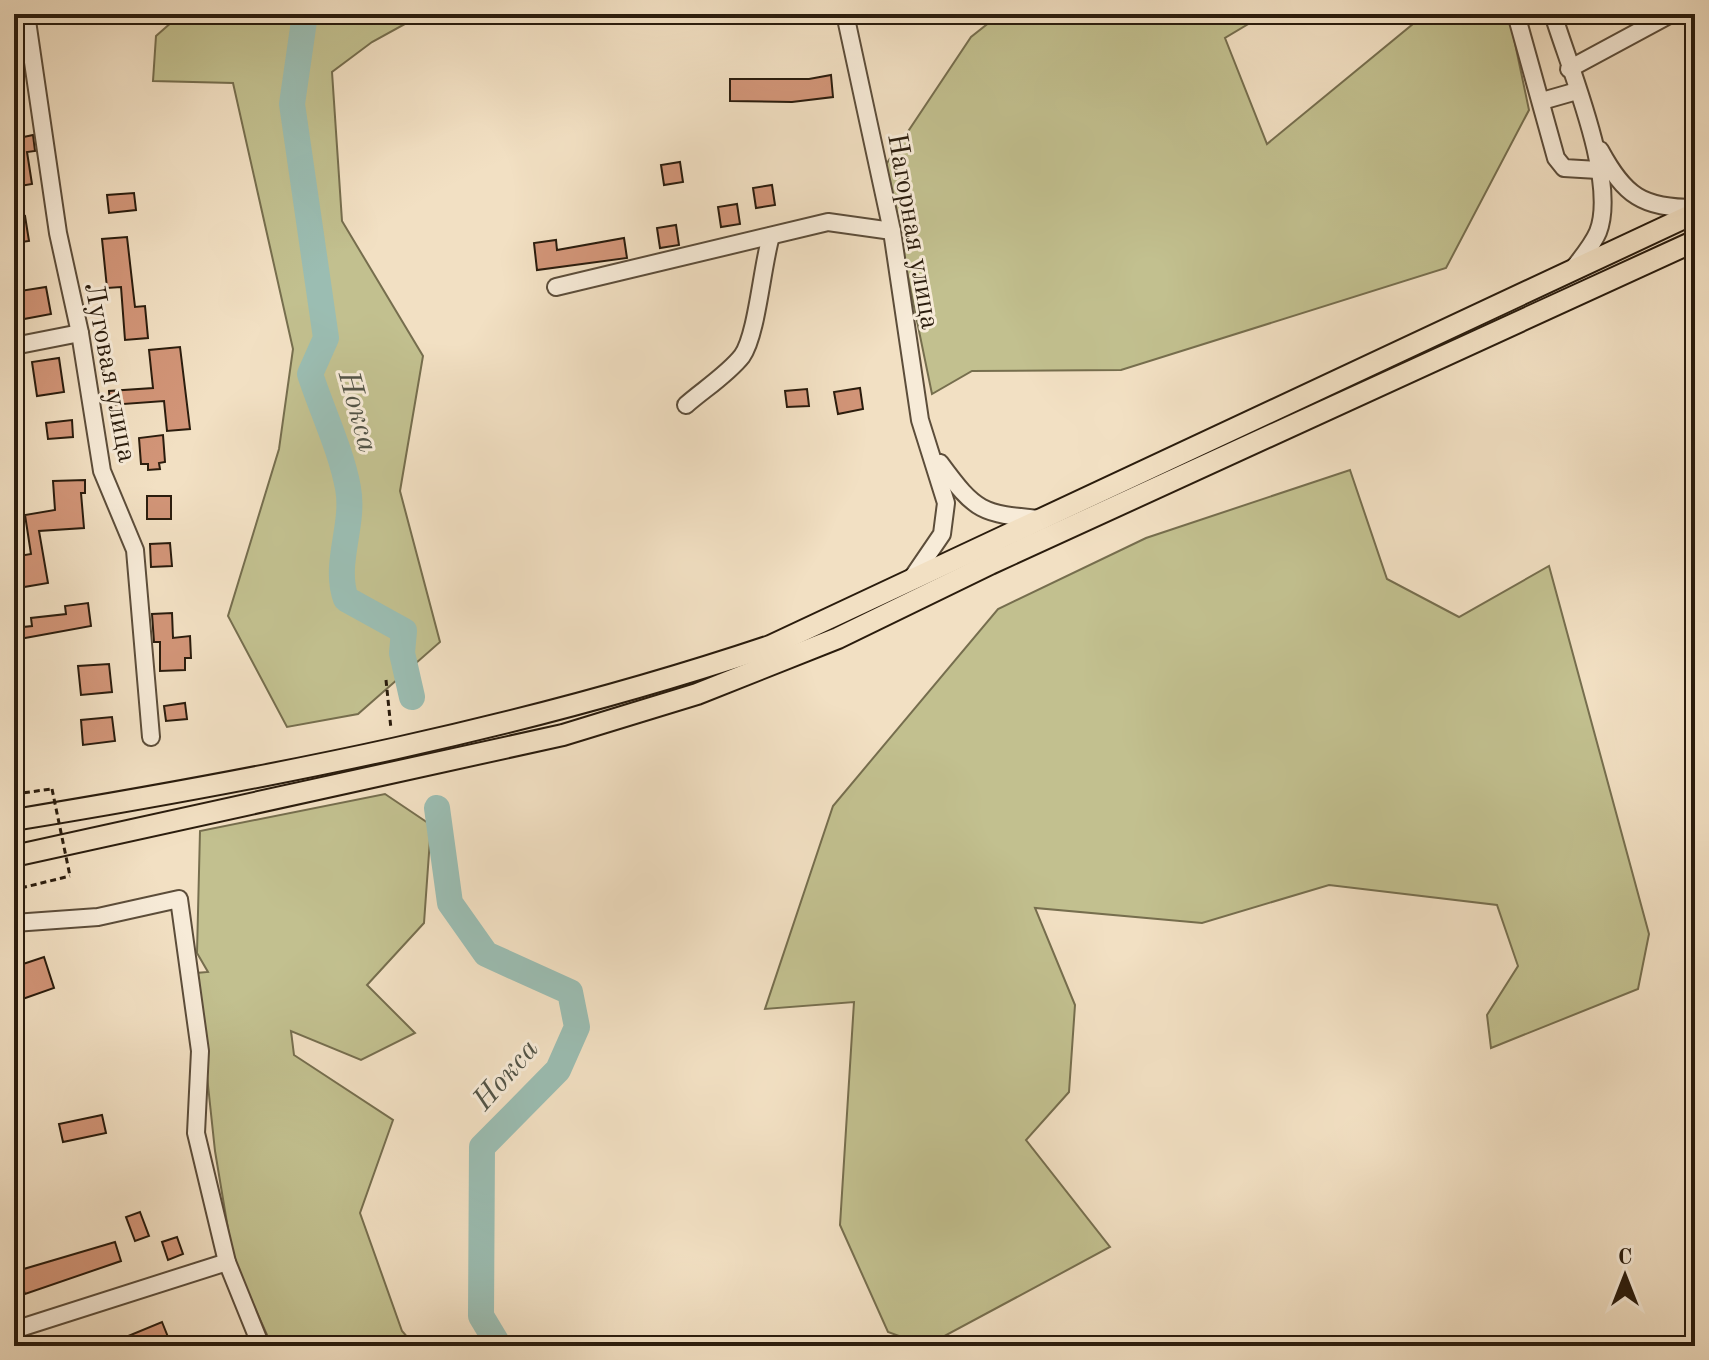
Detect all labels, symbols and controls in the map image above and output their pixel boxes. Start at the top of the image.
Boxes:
street label: Нагорная улица [881,131,943,332]
street label: Луговая улица [78,280,140,465]
water label: Нокса [332,367,382,456]
water label: Нокса [467,1034,545,1117]
north arrow [1585,1236,1665,1316]
text: С [1618,1247,1632,1269]

